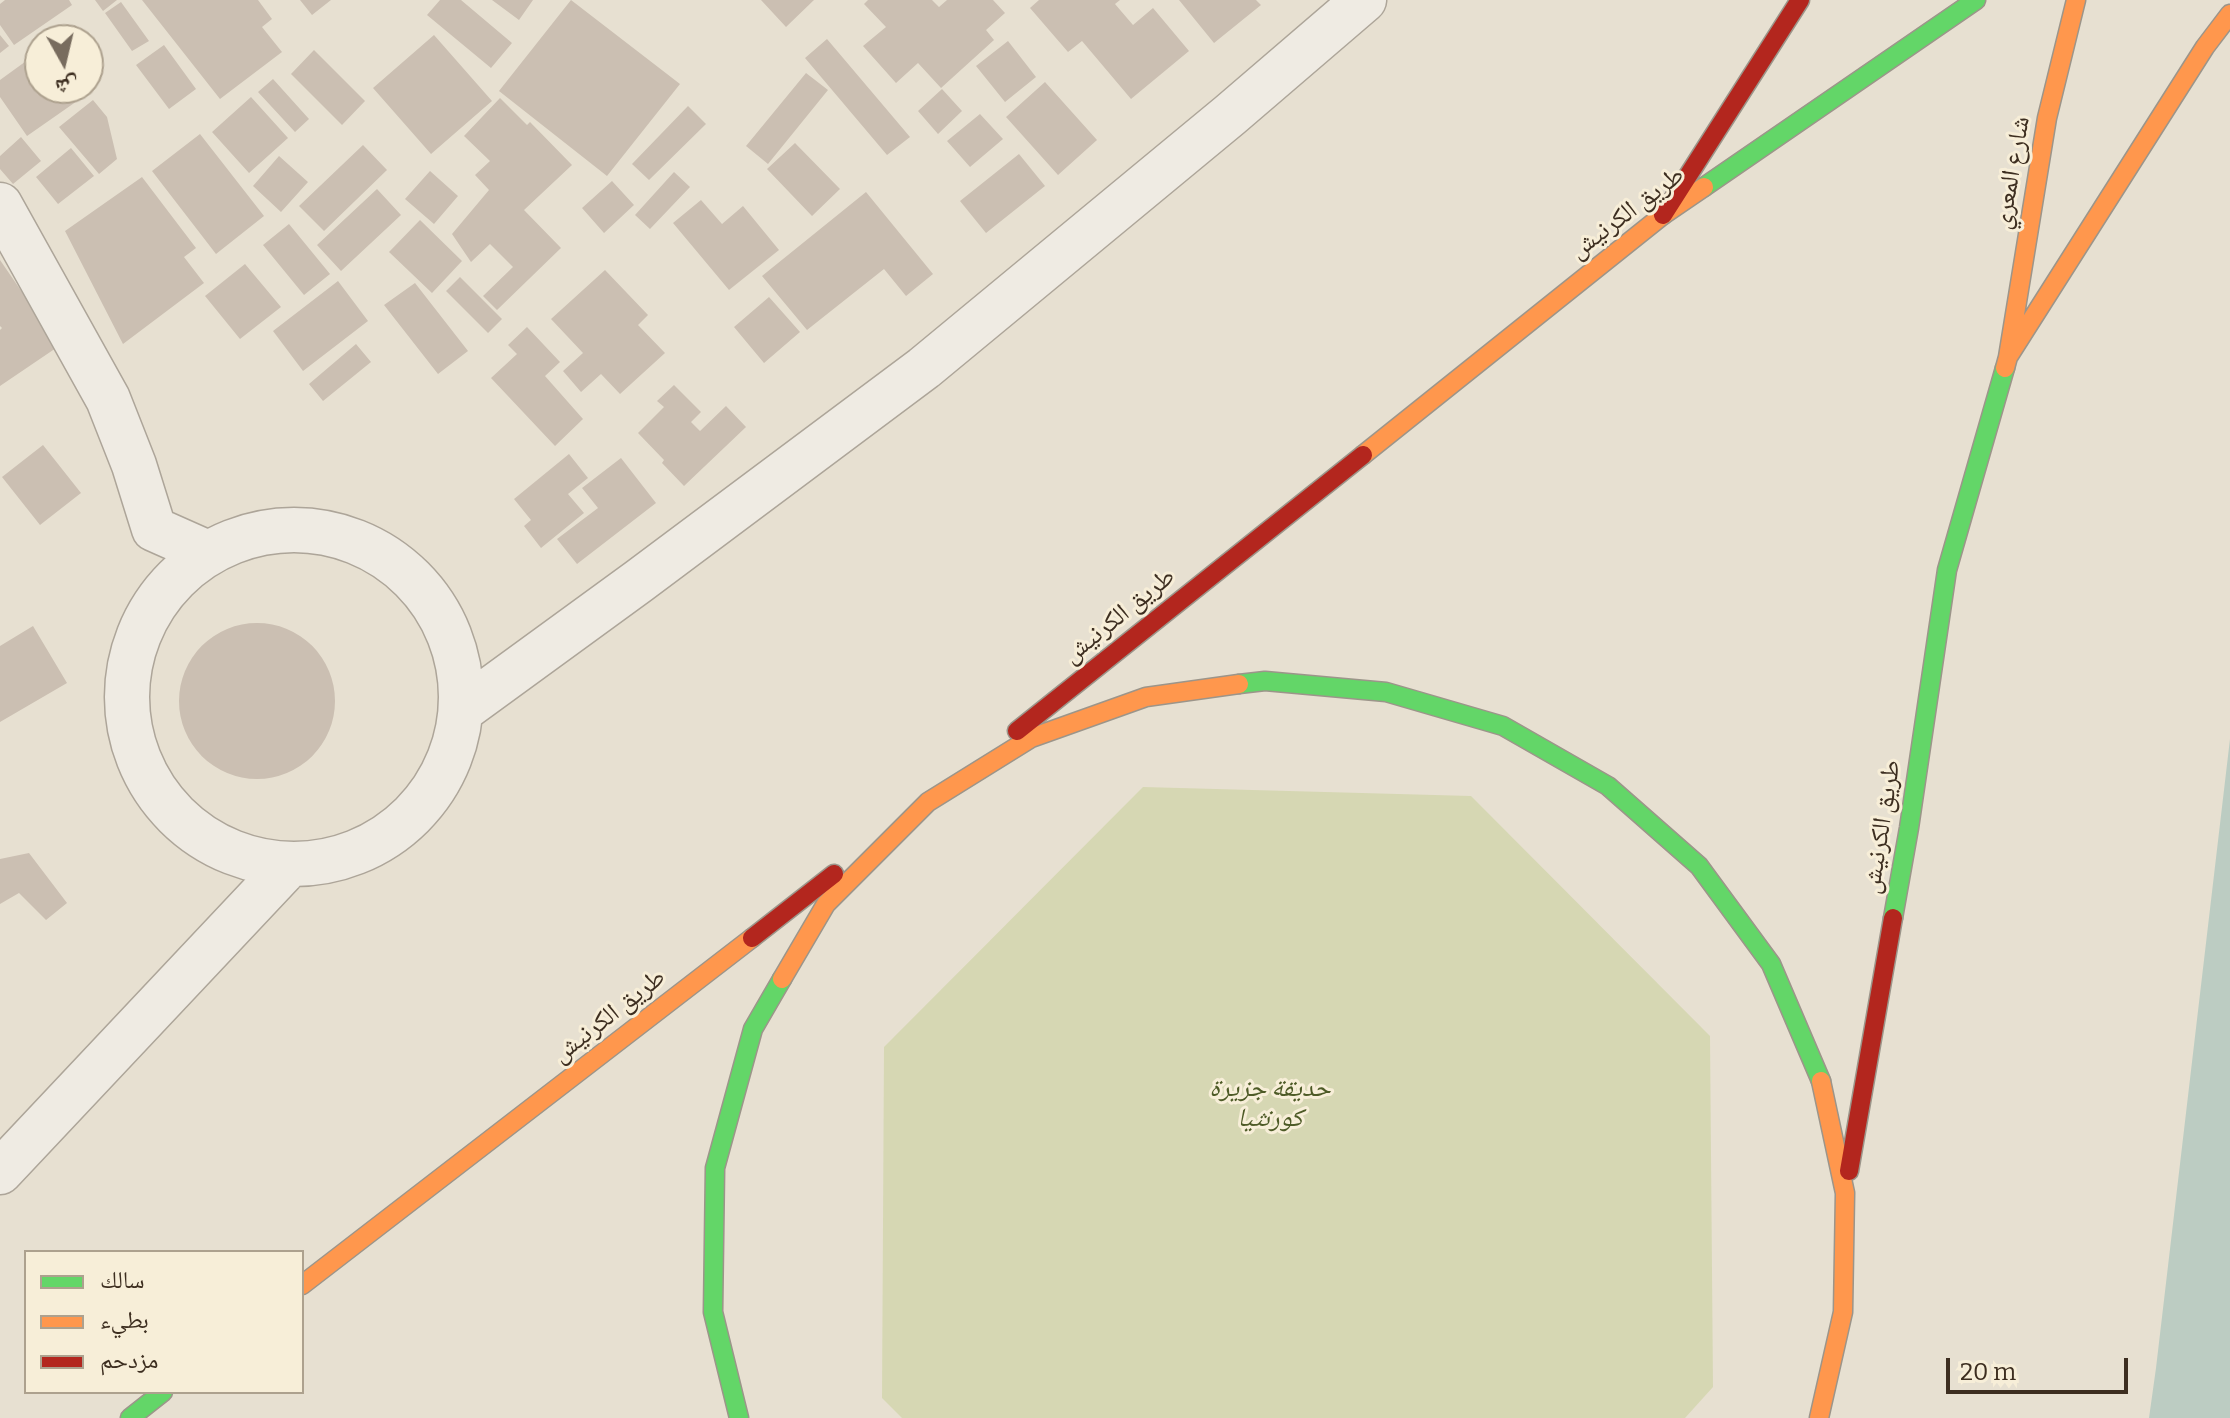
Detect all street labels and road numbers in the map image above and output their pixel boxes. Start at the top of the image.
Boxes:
street label: شارع المعري [1987,114,2037,232]
street label: طريق الكرنيش [1563,160,1691,266]
street label: طريق الكرنيش [1057,561,1181,671]
street label: طريق الكرنيش [1856,758,1908,896]
street label: طريق الكرنيش [546,962,672,1070]

